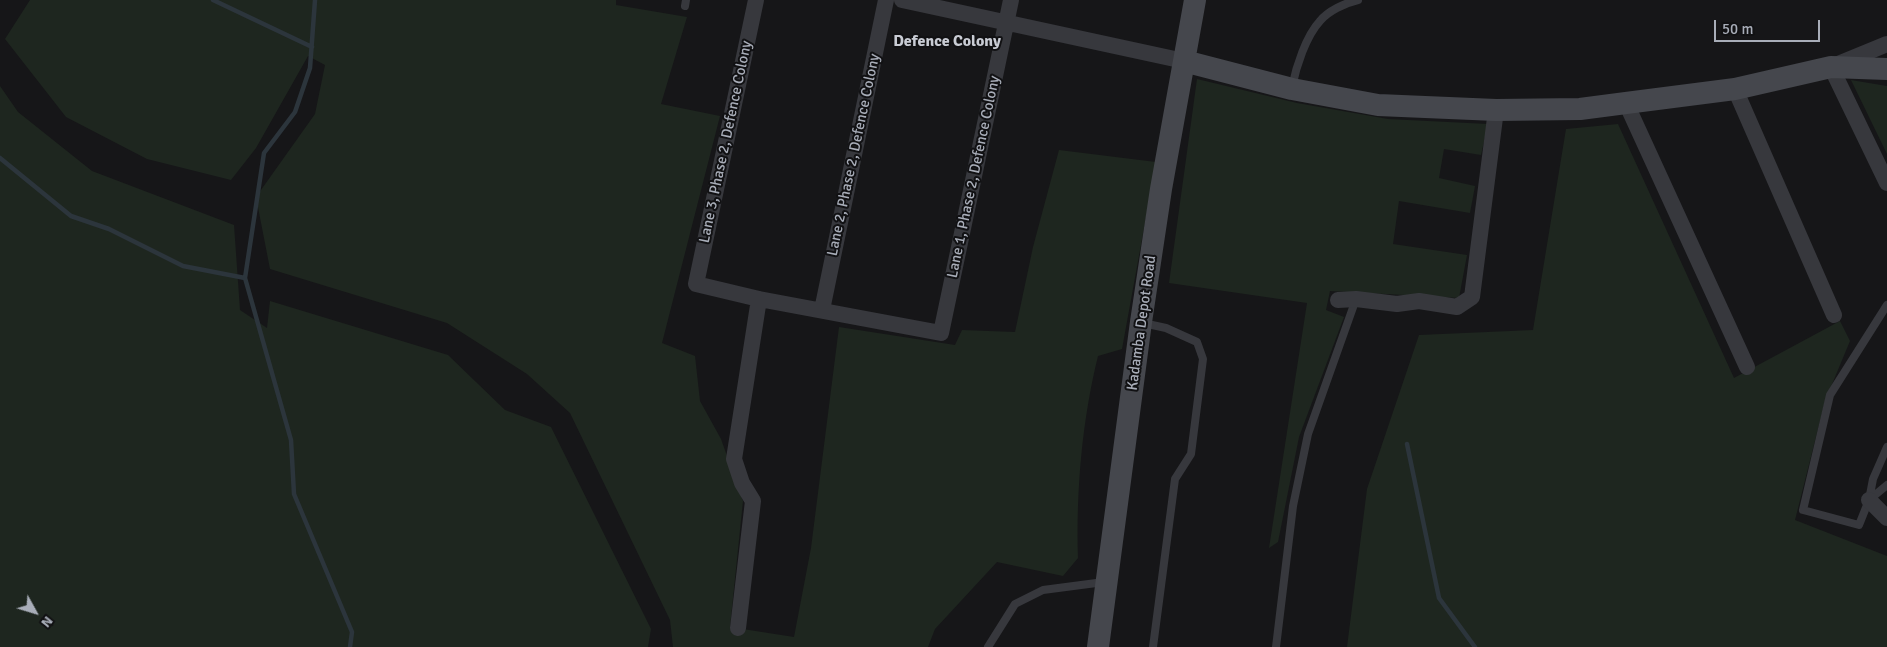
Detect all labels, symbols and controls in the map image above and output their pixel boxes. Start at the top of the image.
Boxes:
scale bar [1717,10,1823,42]
text: 50 m [1722,20,1753,38]
district label: Defence Colony [893,32,1001,52]
street label: Lane 3, Phase 2, Defence Colony [696,39,756,245]
street label: Lane 2, Phase 2, Defence Colony [824,52,884,258]
street label: Lane 1, Phase 2, Defence Colony [944,74,1004,280]
street label: Kadamba Depot Road [1124,254,1160,392]
north arrow [10,587,60,637]
text: N [37,613,57,631]

